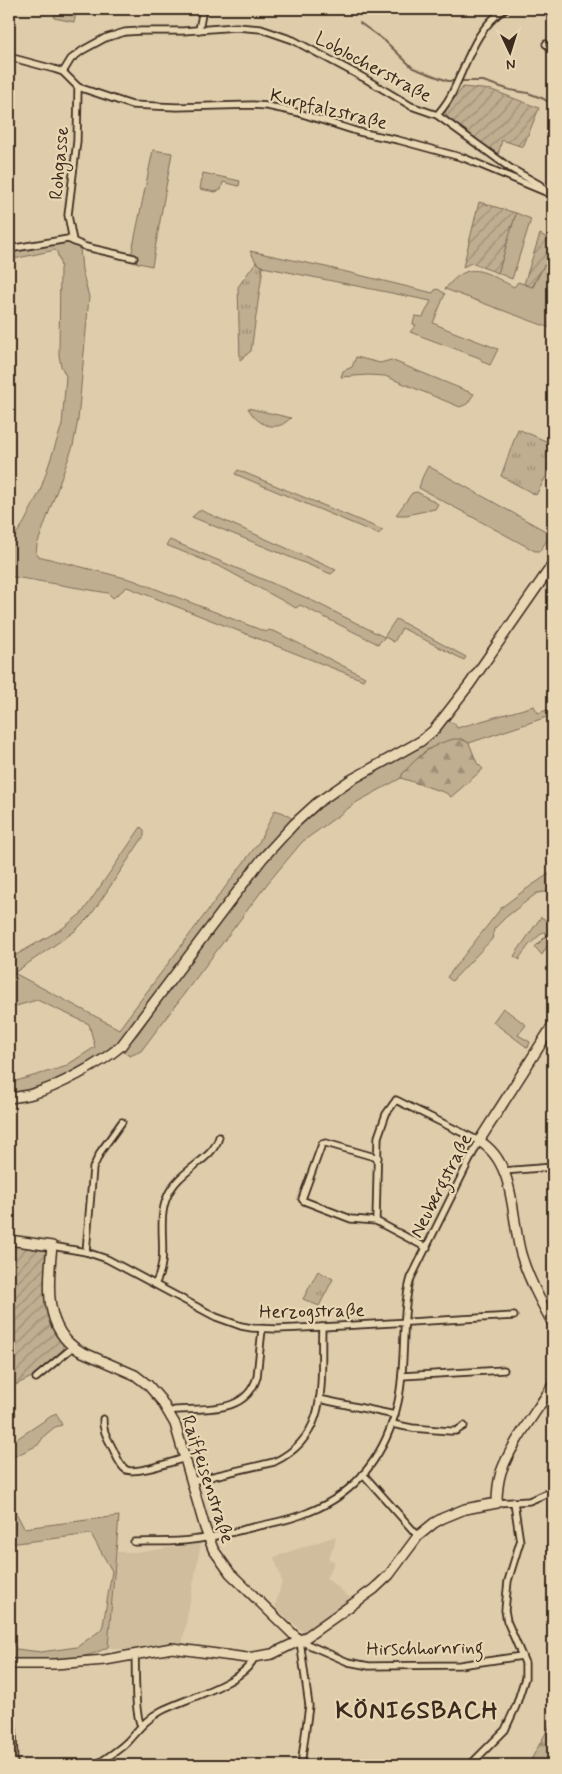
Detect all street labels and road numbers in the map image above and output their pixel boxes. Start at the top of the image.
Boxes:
street label: Loblocherstraße [311,26,436,109]
street label: Kurpfalzstraße [267,83,390,136]
street label: Rohgasse [44,125,77,201]
street label: Neubergstraße [404,1129,481,1244]
street label: Herzogstraße [259,1298,365,1326]
street label: Raiffeisenstraße [175,1412,240,1547]
street label: Hirschhornring [366,1635,484,1665]

